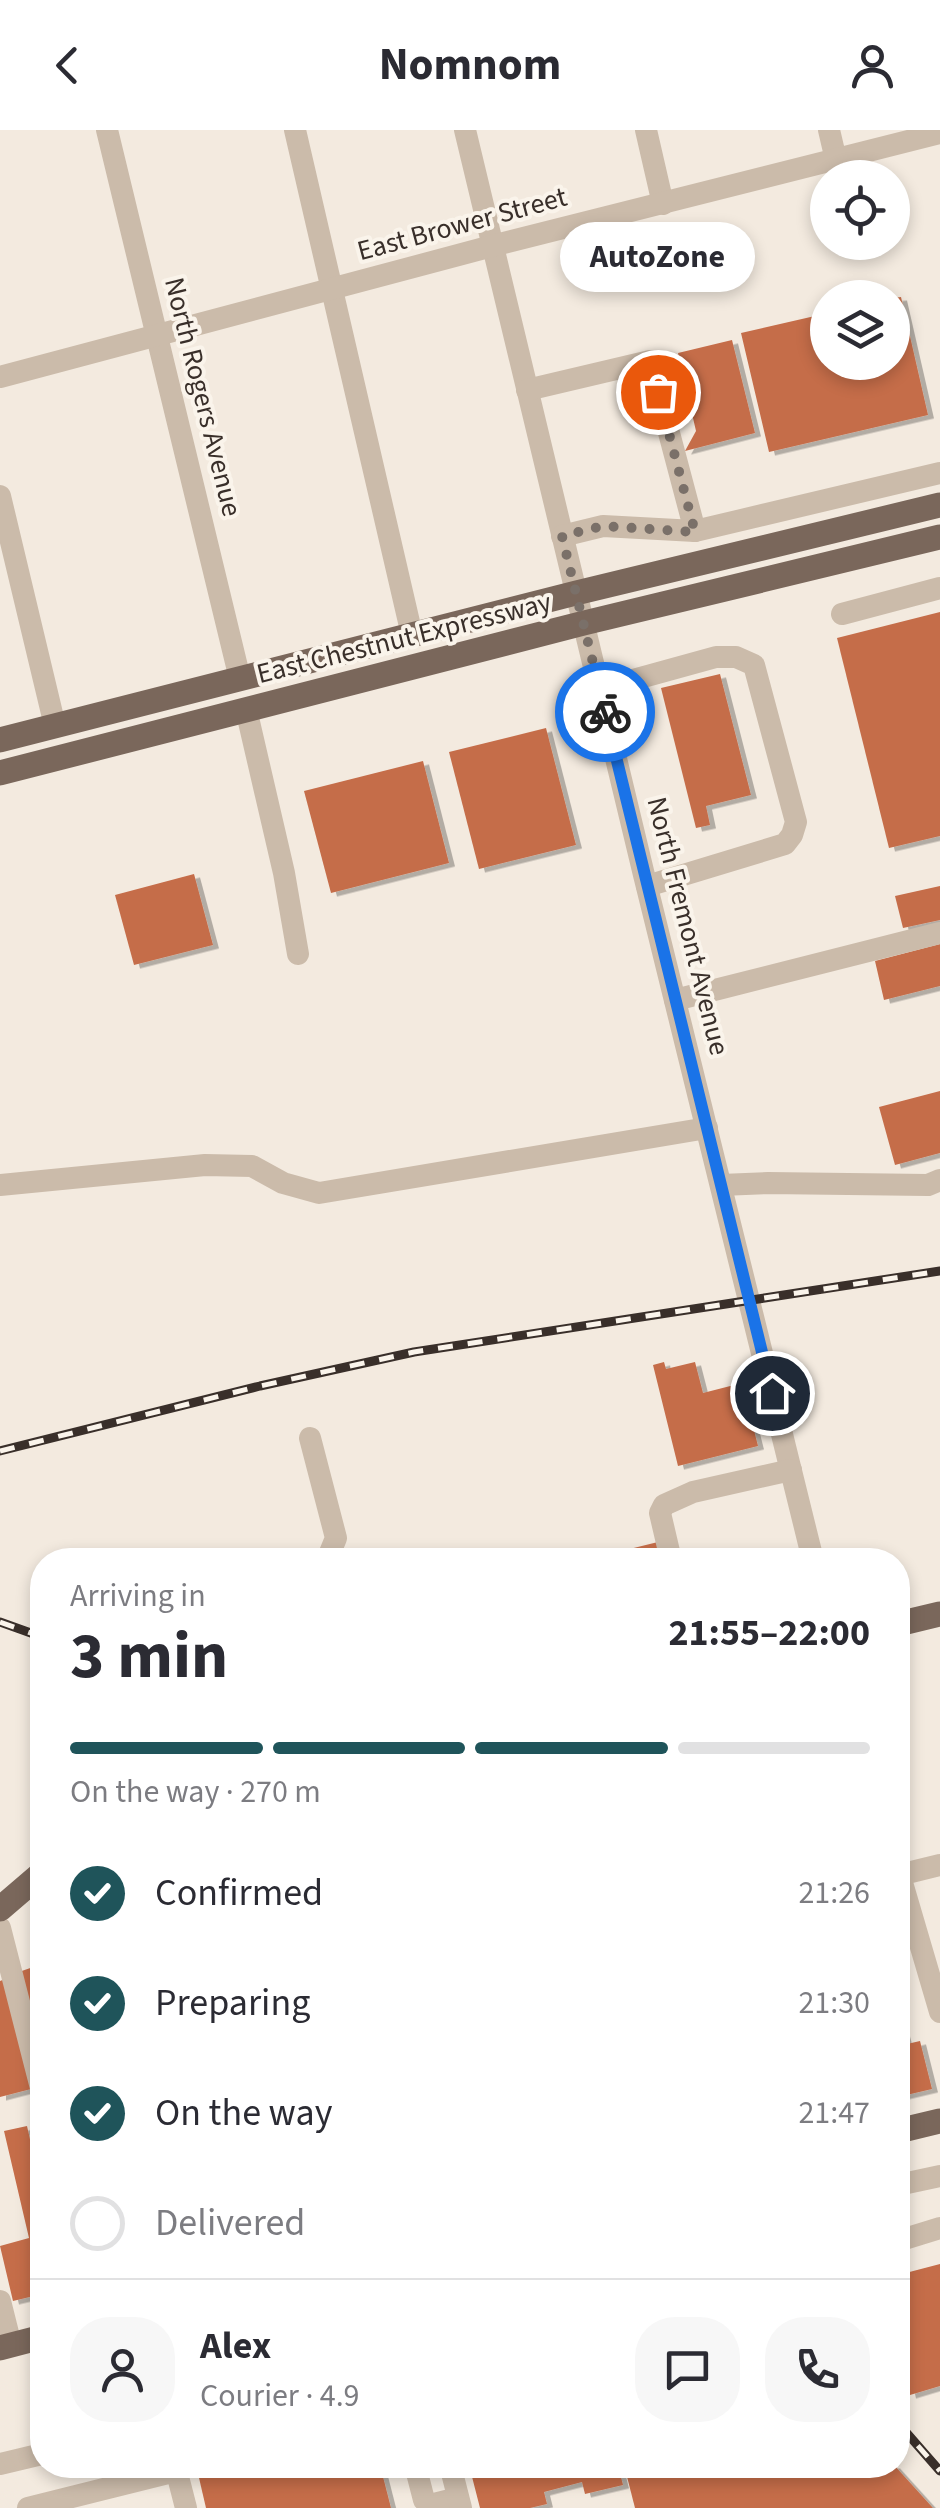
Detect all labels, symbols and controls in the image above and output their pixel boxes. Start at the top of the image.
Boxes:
text: Nomnom [379,33,561,97]
icon: back [40,38,95,93]
icon: person [845,38,900,93]
map controls [810,160,910,380]
button: locate [810,160,910,260]
street label: East Brower Street [353,177,572,271]
callout: AutoZone [560,222,756,292]
text: AutoZone [590,234,725,280]
street label: North Rogers Avenue [154,273,252,521]
button: layers [810,280,910,380]
pin [616,350,701,435]
icon: bag [631,365,686,420]
street label: East Chestnut Expressway [253,582,555,694]
courier [555,662,655,762]
icon: bike [578,685,633,740]
street label: North Fremont Avenue [637,793,739,1059]
pin [730,1351,815,1436]
icon: home [745,1366,800,1421]
text: Arriving in [70,1573,206,1619]
text: 21:55–22:00 [668,1606,870,1660]
text: 3 min [70,1610,228,1703]
text: On the way · 270 m [70,1769,321,1815]
icon: check [70,1866,125,1921]
text: Confirmed [155,1866,323,1920]
text: 21:26 [798,1870,870,1916]
icon: check [70,1976,125,2031]
text: Preparing [155,1976,310,2030]
text: 21:30 [798,1980,870,2026]
icon: check [70,2086,125,2141]
text: On the way [155,2086,332,2140]
text: 21:47 [798,2090,870,2136]
text: Delivered [155,2196,305,2250]
button: person [70,2317,175,2422]
button: chat [635,2317,740,2422]
button: phone [765,2317,870,2422]
text: Alex [200,2319,271,2373]
text: Courier · 4.9 [200,2373,360,2419]

